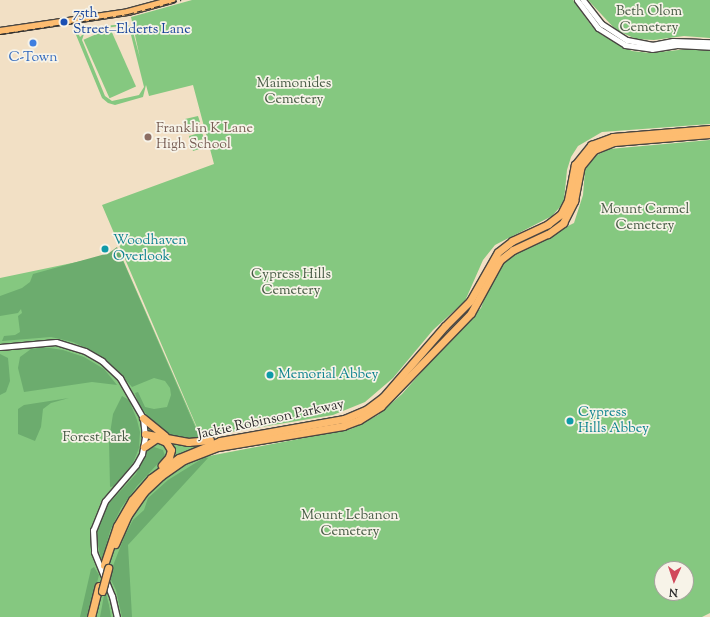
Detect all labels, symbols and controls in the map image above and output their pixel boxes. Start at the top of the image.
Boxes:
park label: Beth Olom Cemetery [616,4,682,36]
place label: 75th Street–Elderts Lane [73,6,191,38]
marker: 75th Street–Elderts Lane [58,16,70,28]
marker: C-Town [28,38,38,48]
place label: C-Town [8,50,58,66]
park label: Maimonides Cemetery [257,76,331,108]
place label: Franklin K Lane High School [156,121,253,154]
marker: Franklin K Lane High School [143,132,153,142]
park label: Mount Carmel Cemetery [601,202,689,234]
place label: Woodhaven Overlook [113,233,187,266]
marker: Woodhaven Overlook [100,244,110,254]
park label: Cypress Hills Cemetery [251,267,331,300]
place label: Memorial Abbey [278,367,379,383]
marker: Memorial Abbey [265,370,275,380]
street label: Jackie Robinson Parkway [196,396,346,444]
place label: Cypress Hills Abbey [578,405,649,438]
marker: Cypress Hills Abbey [565,416,575,426]
park label: Forest Park [62,430,130,446]
park label: Mount Lebanon Cemetery [301,508,399,540]
north arrow [654,561,694,601]
text: N [669,584,678,600]

